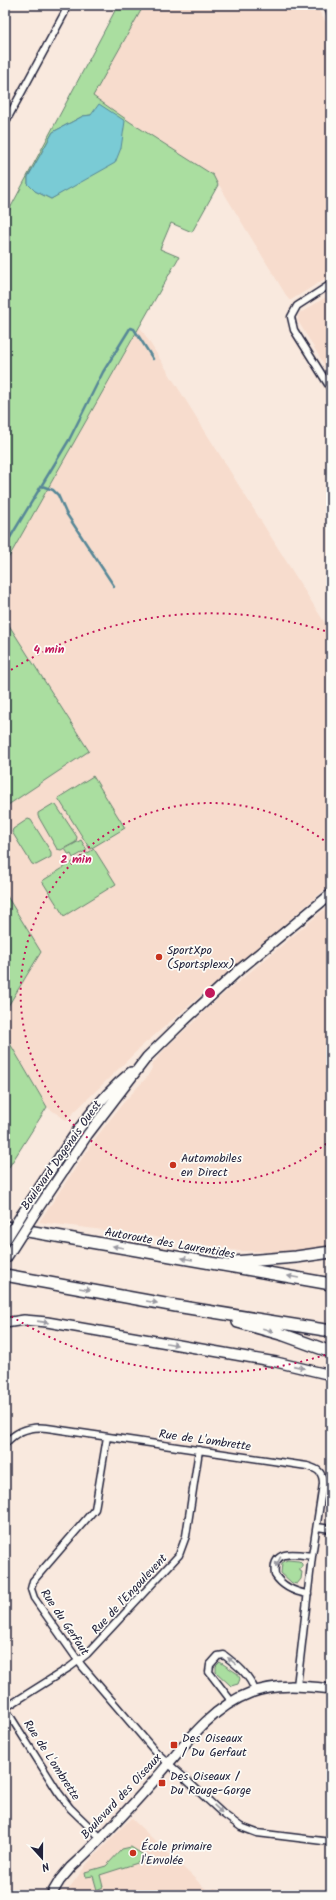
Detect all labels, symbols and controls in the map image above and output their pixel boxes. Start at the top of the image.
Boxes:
text: 4 min [34,640,65,659]
text: 2 min [60,850,92,869]
place label: SportXpo (Sportsplexx) [167,941,234,974]
marker: SportXpo (Sportsplexx) [154,952,164,962]
centre of rings [203,986,217,1000]
street label: Boulevard Dagenais Ouest [16,1096,107,1214]
place label: Automobiles en Direct [181,1149,242,1182]
marker: Automobiles en Direct [168,1160,178,1170]
street label: Autoroute des Laurentides [103,1223,237,1264]
one-way arrow [112,1244,125,1250]
one-way arrow [181,1255,193,1261]
one-way arrow [286,1274,299,1280]
one-way arrow [79,1287,91,1293]
one-way arrow [146,1299,159,1305]
one-way arrow [37,1319,50,1325]
one-way arrow [262,1327,274,1333]
one-way arrow [165,1341,178,1347]
one-way arrow [293,1364,306,1370]
street label: Rue de L'ombrette [158,1425,253,1456]
street label: Rue de l'Engoulevent [87,1550,172,1639]
one-way arrow [275,1556,281,1568]
street label: Rue du Gerfaut [35,1585,94,1660]
one-way arrow [226,1657,237,1666]
street label: Rue de L'ombrette [18,1716,85,1805]
place label: Des Oiseaux / Du Gerfaut [182,1729,247,1762]
marker: Des Oiseaux / Du Gerfaut [169,1740,179,1750]
street label: Boulevard des Oiseaux [76,1749,167,1843]
place label: Des Oiseaux / Du Rouge-Gorge [170,1767,252,1800]
marker: Des Oiseaux / Du Rouge-Gorge [157,1778,167,1788]
one-way arrow [213,1804,223,1814]
place label: École primaire l'Envolée [141,1837,213,1870]
north arrow [22,1838,62,1878]
marker: École primaire l'Envolée [128,1848,138,1858]
text: N [39,1857,52,1876]

